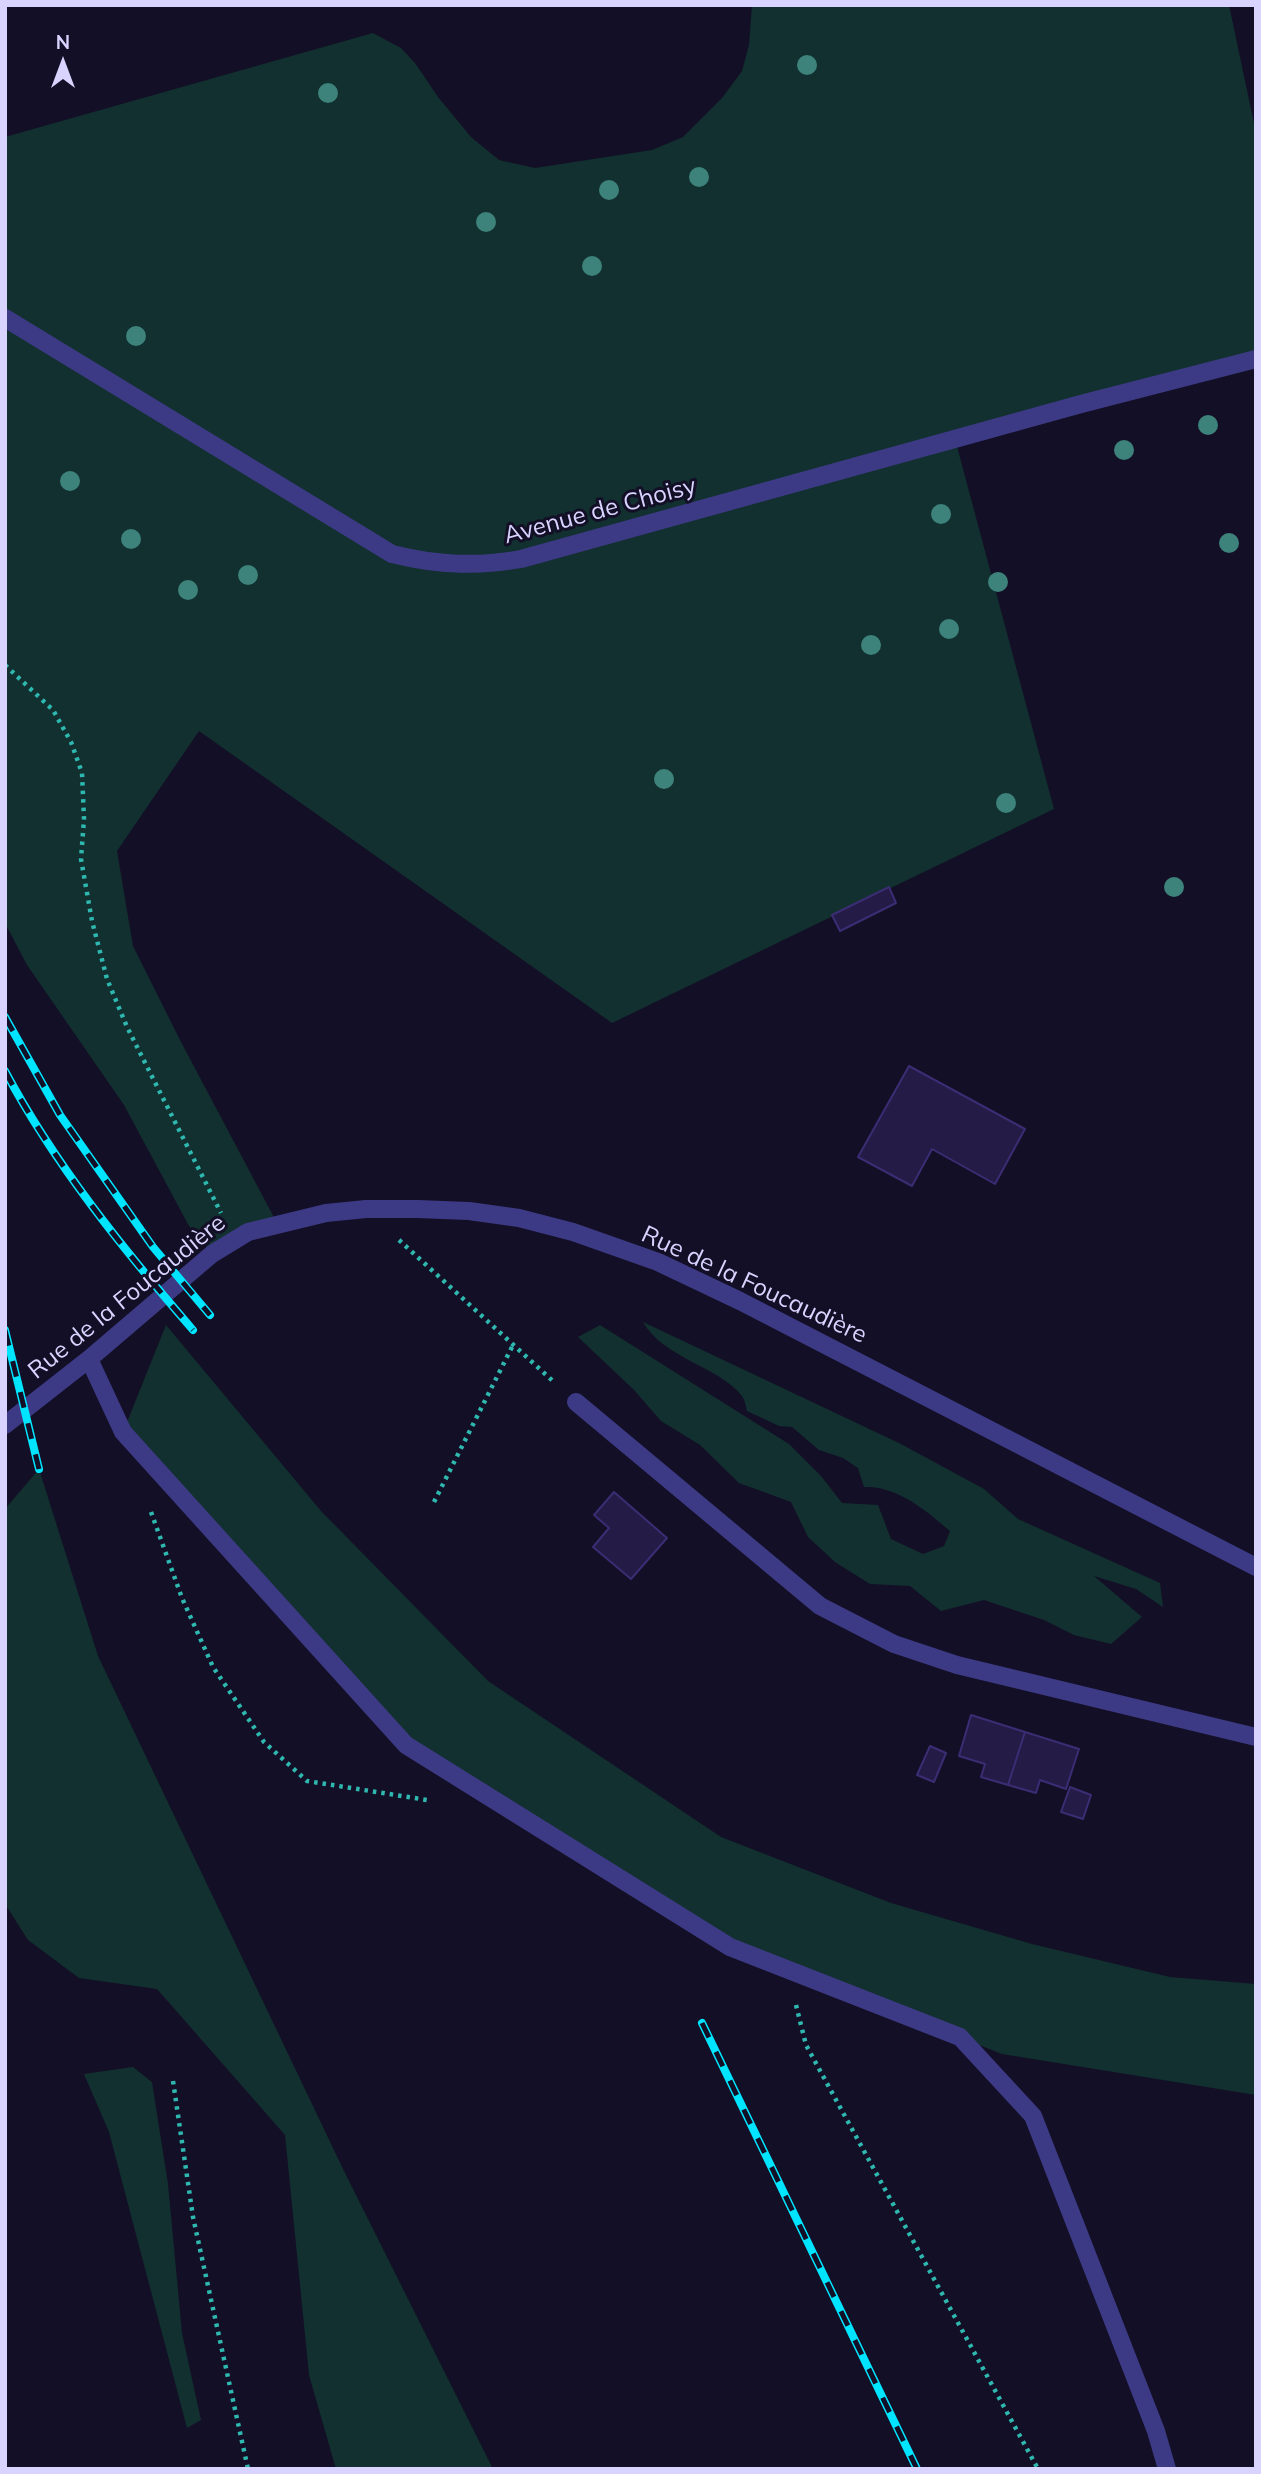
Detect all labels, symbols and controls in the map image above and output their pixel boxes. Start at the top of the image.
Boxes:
north arrow [28,28,98,98]
text: N [56,30,70,54]
street label: Avenue de Choisy [501,471,699,551]
street label: Rue de la Foucaudière [23,1209,231,1385]
street label: Rue de la Foucaudière [637,1220,871,1350]

